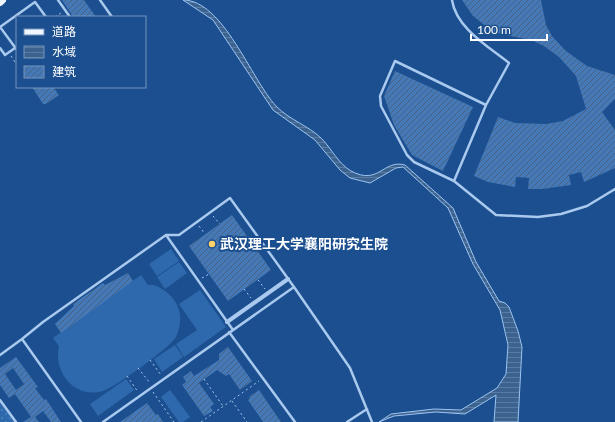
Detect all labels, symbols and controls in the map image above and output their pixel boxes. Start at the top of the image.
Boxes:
legend [16,16,146,88]
scale bar [471,16,547,42]
text: 100 m [477,22,511,37]
text: 道路 [52,24,76,39]
text: 水域 [52,44,76,59]
text: 建筑 [52,64,76,79]
place label: 武汉理工大学襄阳研究生院 [220,235,388,252]
marker: 武汉理工大学襄阳研究生院 [207,239,217,249]

